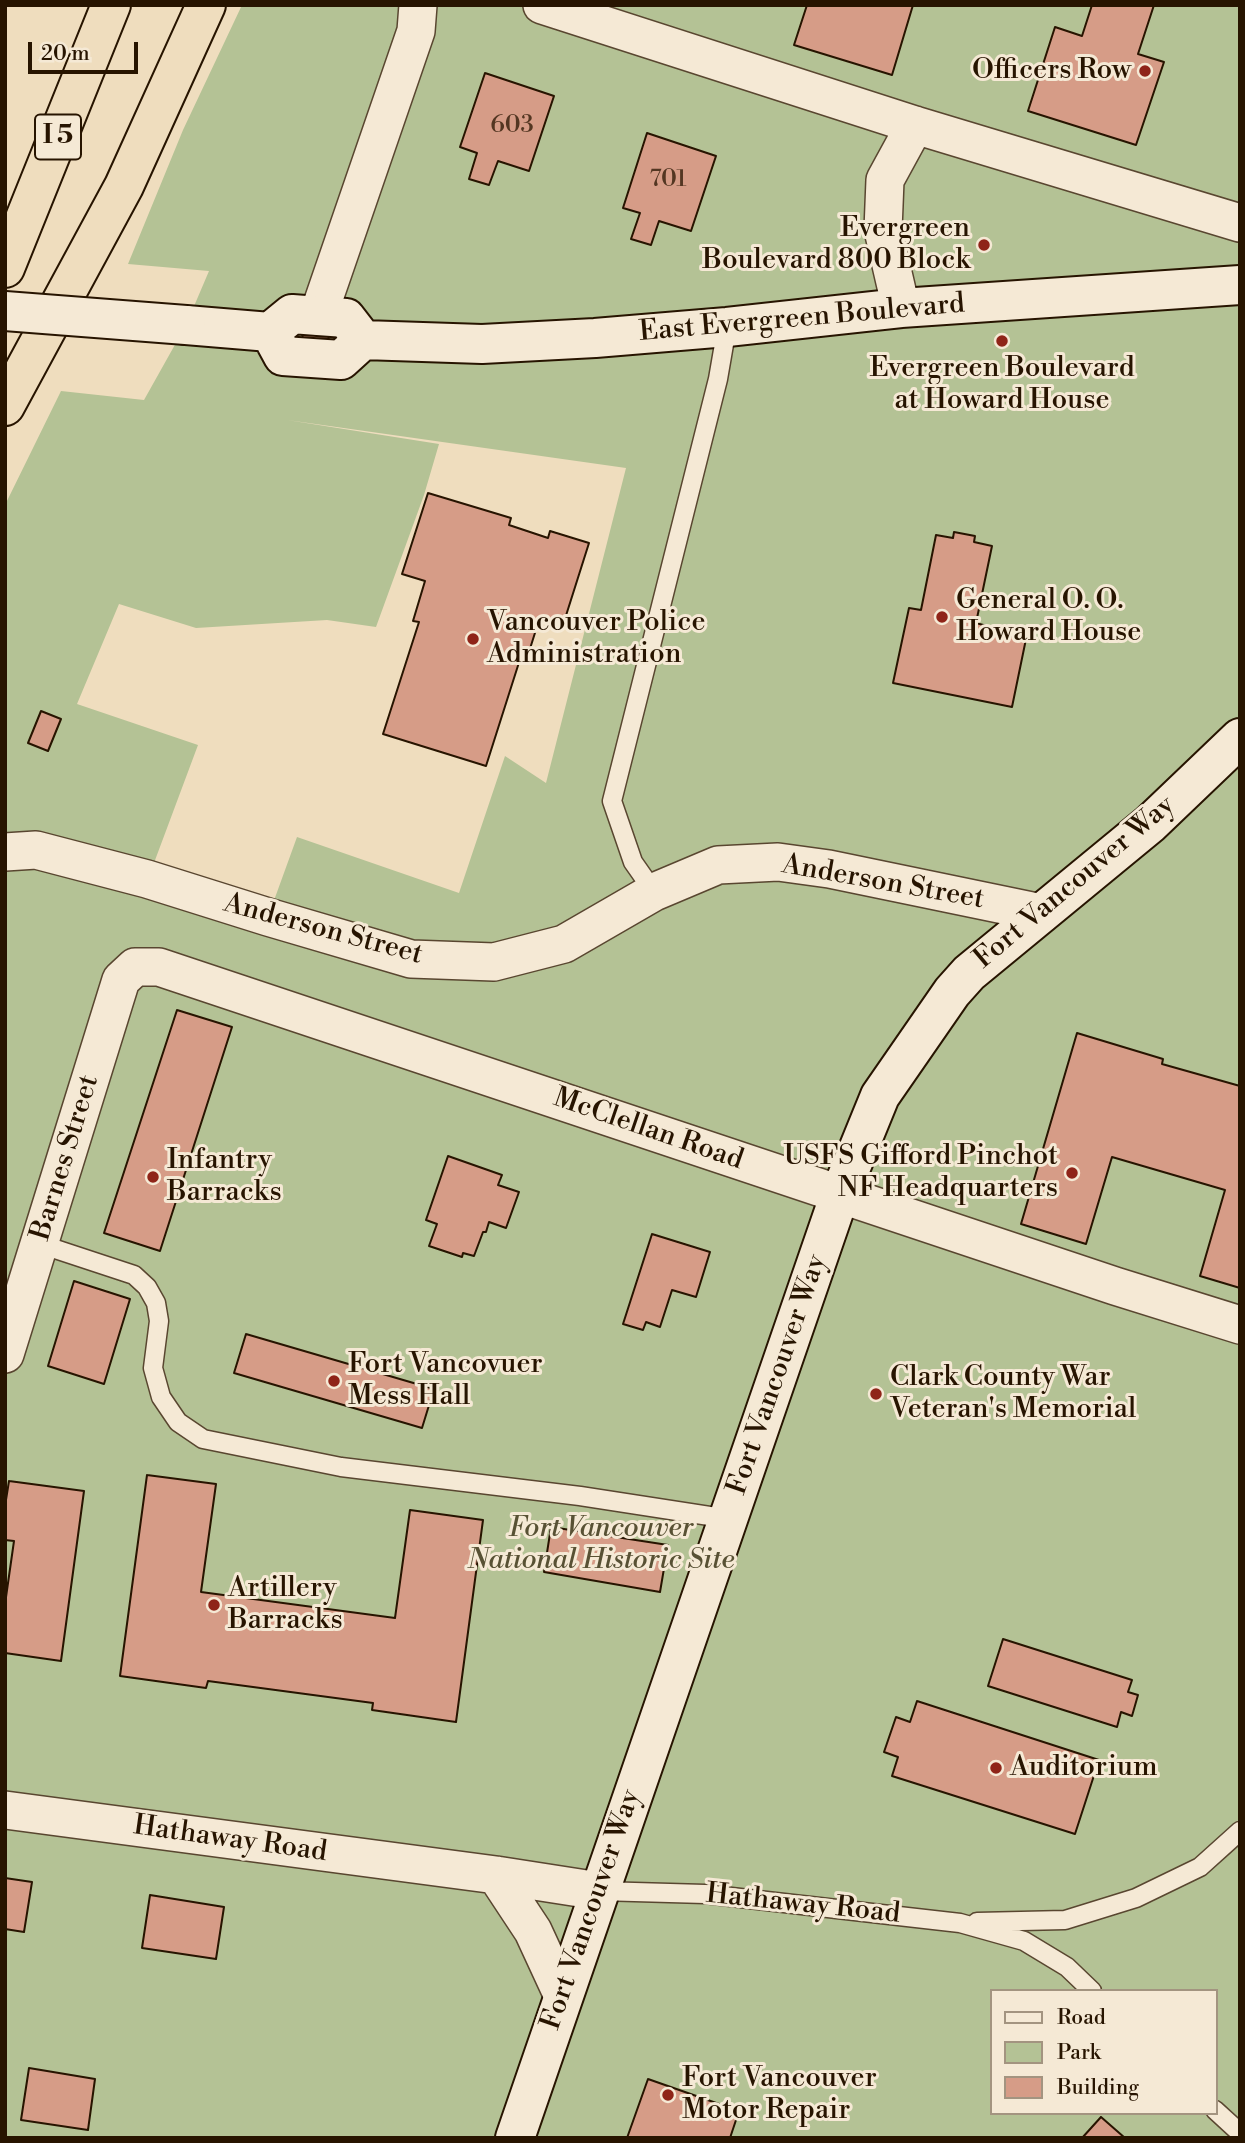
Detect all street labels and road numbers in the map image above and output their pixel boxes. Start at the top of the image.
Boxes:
road number: I 5 [35,114,81,160]
street label: East Evergreen Boulevard [638,288,966,350]
street label: Fort Vancouver Way [968,789,1182,977]
street label: Anderson Street [779,849,987,917]
street label: Anderson Street [220,887,426,973]
street label: Barnes Street [25,1071,107,1245]
street label: McClellan Road [549,1082,747,1178]
street label: Fort Vancouver Way [721,1251,835,1499]
street label: Fort Vancouver Way [535,1786,649,2034]
street label: Hathaway Road [131,1810,329,1870]
street label: Hathaway Road [704,1878,902,1932]

